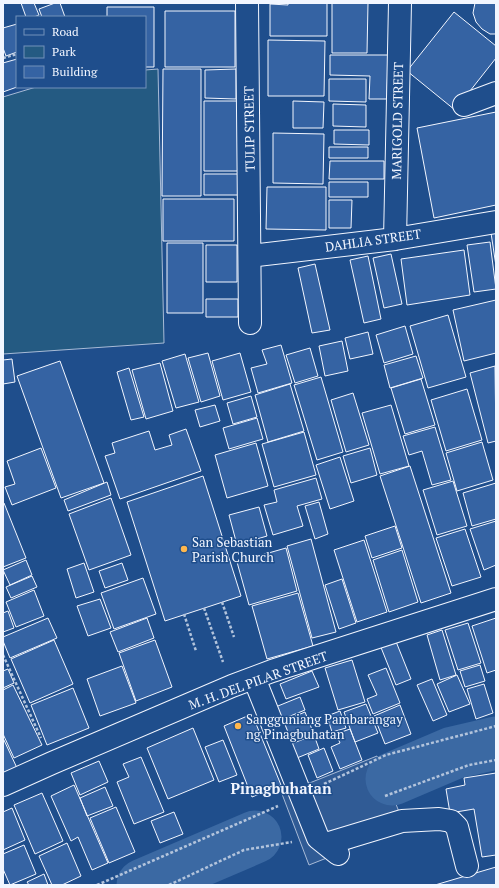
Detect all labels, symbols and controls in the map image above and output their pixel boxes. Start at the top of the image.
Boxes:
legend [16,16,146,88]
text: Road [52,24,79,39]
text: Park [52,44,77,59]
street label: MARIGOLD STREET [387,62,407,180]
text: Building [52,64,98,79]
street label: TULIP STREET [239,86,259,172]
street label: DAHLIA STREET [324,224,422,256]
place label: San Sebastian Parish Church [192,533,274,566]
marker: San Sebastian Parish Church [179,544,189,554]
street label: M. H. DEL PILAR STREET [186,646,330,714]
place label: Sangguniang Pambarangay ng Pinagbuhatan [246,710,403,743]
marker: Sangguniang Pambarangay ng Pinagbuhatan [233,721,243,731]
district label: Pinagbuhatan [230,778,332,798]

